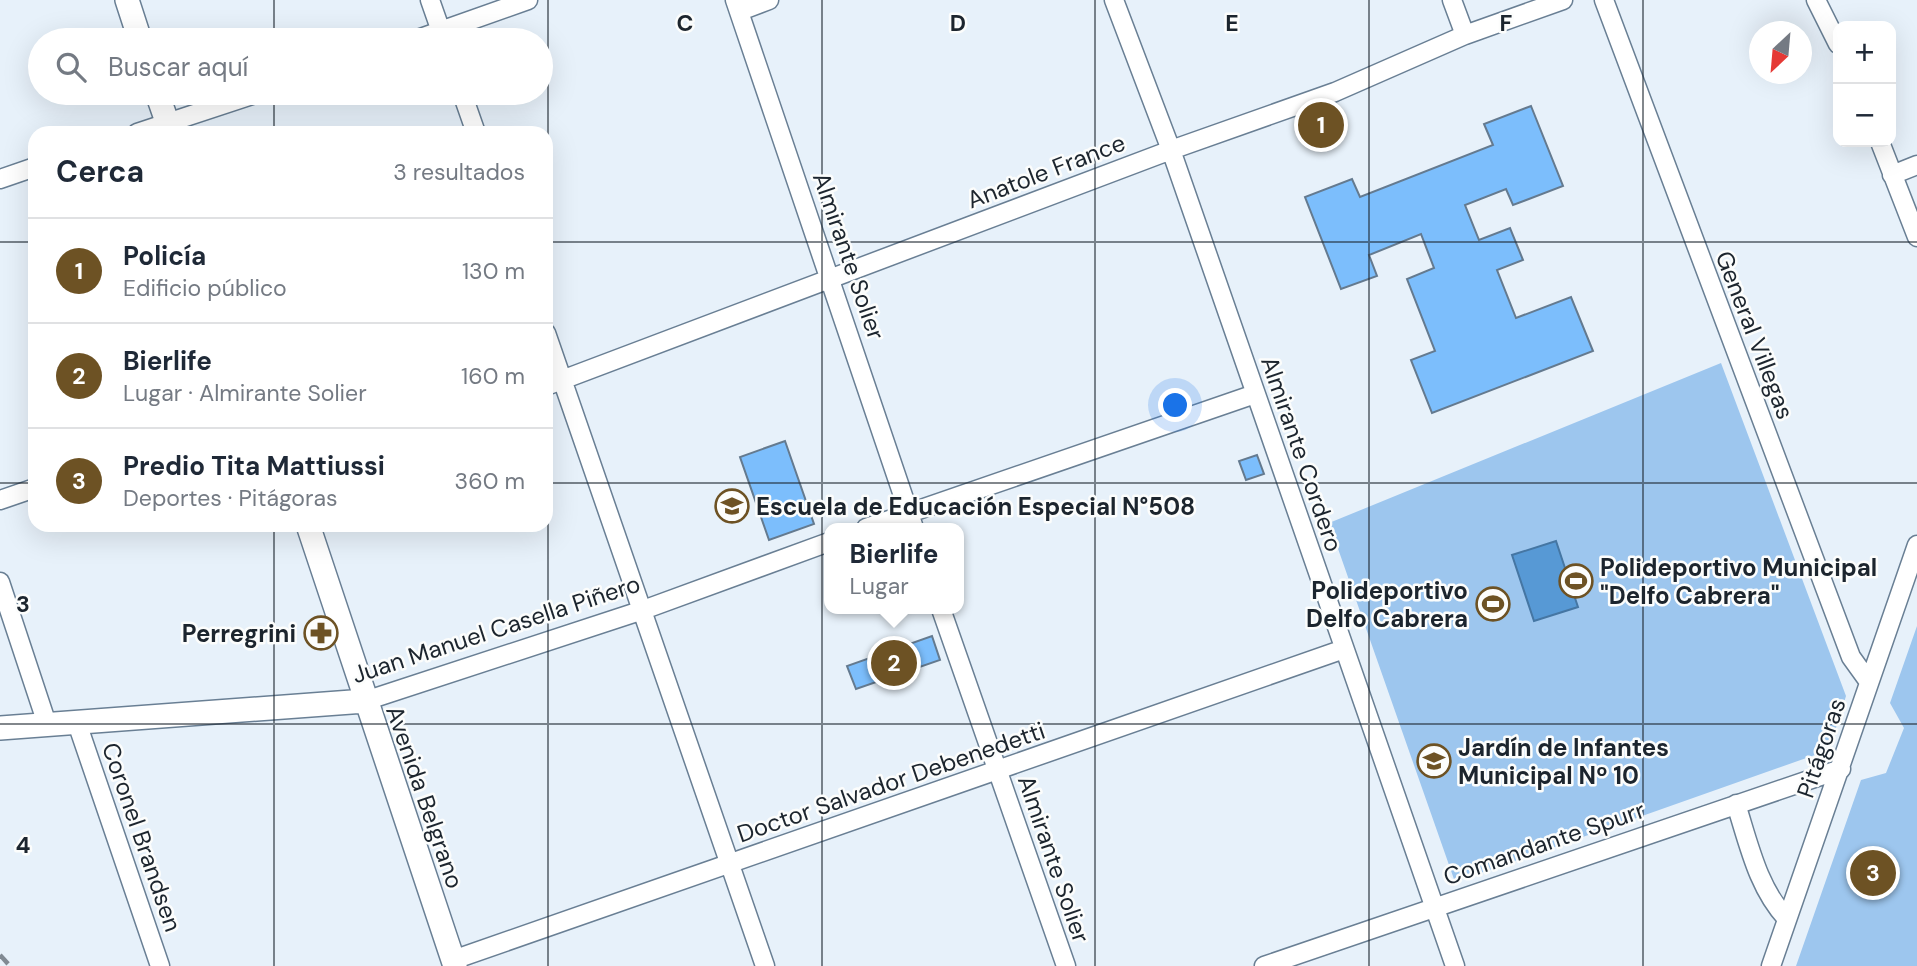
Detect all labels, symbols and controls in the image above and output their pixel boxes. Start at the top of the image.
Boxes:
text: C [677,8,693,38]
text: D [950,8,966,38]
text: E [1225,8,1239,38]
text: F [1500,8,1513,38]
north arrow [1749,21,1812,84]
map controls [1833,21,1896,147]
button: + [1833,21,1896,84]
search box [28,28,553,105]
icon: search [52,48,90,86]
text: Buscar aquí [108,50,248,84]
button: − [1833,84,1896,147]
pin: 1 [1298,99,1344,151]
street label: Anatole France [962,127,1130,215]
text: Cerca [56,152,144,191]
text: 3 resultados [393,157,525,187]
street label: Almirante Solier [806,168,892,344]
text: Policía [123,239,206,273]
street label: General Villegas [1709,247,1801,423]
text: 1 [75,256,83,286]
text: 130 m [462,256,525,286]
text: Edificio público [123,273,287,303]
text: Bierlife [123,344,212,378]
street label: Almirante Cordero [1254,352,1350,556]
text: 2 [72,361,86,391]
text: 160 m [461,361,525,391]
text: Lugar · Almirante Solier [123,378,367,408]
your location [1158,388,1192,422]
text: Predio Tita Mattiussi [123,449,385,483]
text: 3 [72,466,86,496]
text: 360 m [455,466,525,496]
text: Deportes · Pitágoras [123,483,338,513]
school or university icon: Escuela de Educación Especial N°508 [713,487,751,525]
place label: Escuela de Educación Especial N°508 [756,491,1195,522]
popup [824,523,964,614]
text: Bierlife [850,537,938,571]
place label: Polideportivo Municipal "Delfo Cabrera" [1600,552,1877,611]
sports icon: Polideportivo Municipal "Delfo Cabrera" [1557,562,1595,600]
street label: Juan Manuel Casella Piñero [348,568,644,690]
text: Lugar [850,571,909,601]
place label: Polideportivo Delfo Cabrera [1306,575,1468,634]
sports icon: Polideportivo Delfo Cabrera [1474,585,1512,623]
text: 3 [16,589,30,619]
pharmacy icon: Perregrini [302,614,340,652]
place label: Perregrini [182,618,296,649]
pin: 2 [871,637,917,689]
street label: Pitágoras [1790,694,1852,802]
street label: Avenida Belgrano [379,702,471,892]
street label: Doctor Salvador Debenedetti [733,715,1049,849]
place label: Jardín de Infantes Municipal Nº 10 [1458,732,1669,791]
street label: Coronel Brandsen [95,738,189,936]
school or university icon: Jardín de Infantes Municipal Nº 10 [1415,742,1453,780]
street label: Almirante Solier [1011,771,1097,947]
street label: Comandante Spurr [1439,794,1649,892]
text: 4 [16,830,31,860]
pin: 3 [1850,847,1896,899]

